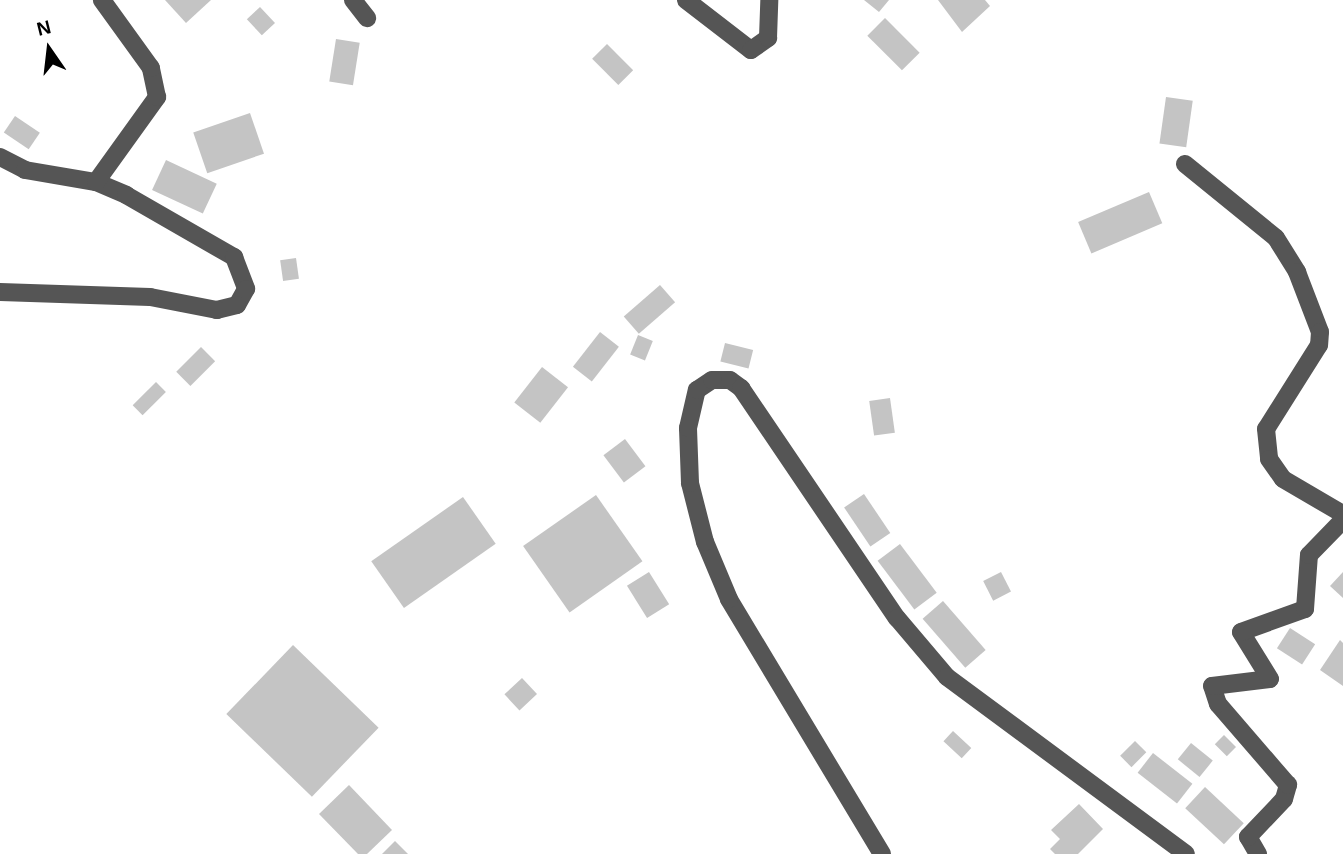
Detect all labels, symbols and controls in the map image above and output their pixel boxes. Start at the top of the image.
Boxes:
north arrow [14,14,84,84]
text: N [35,16,53,40]

